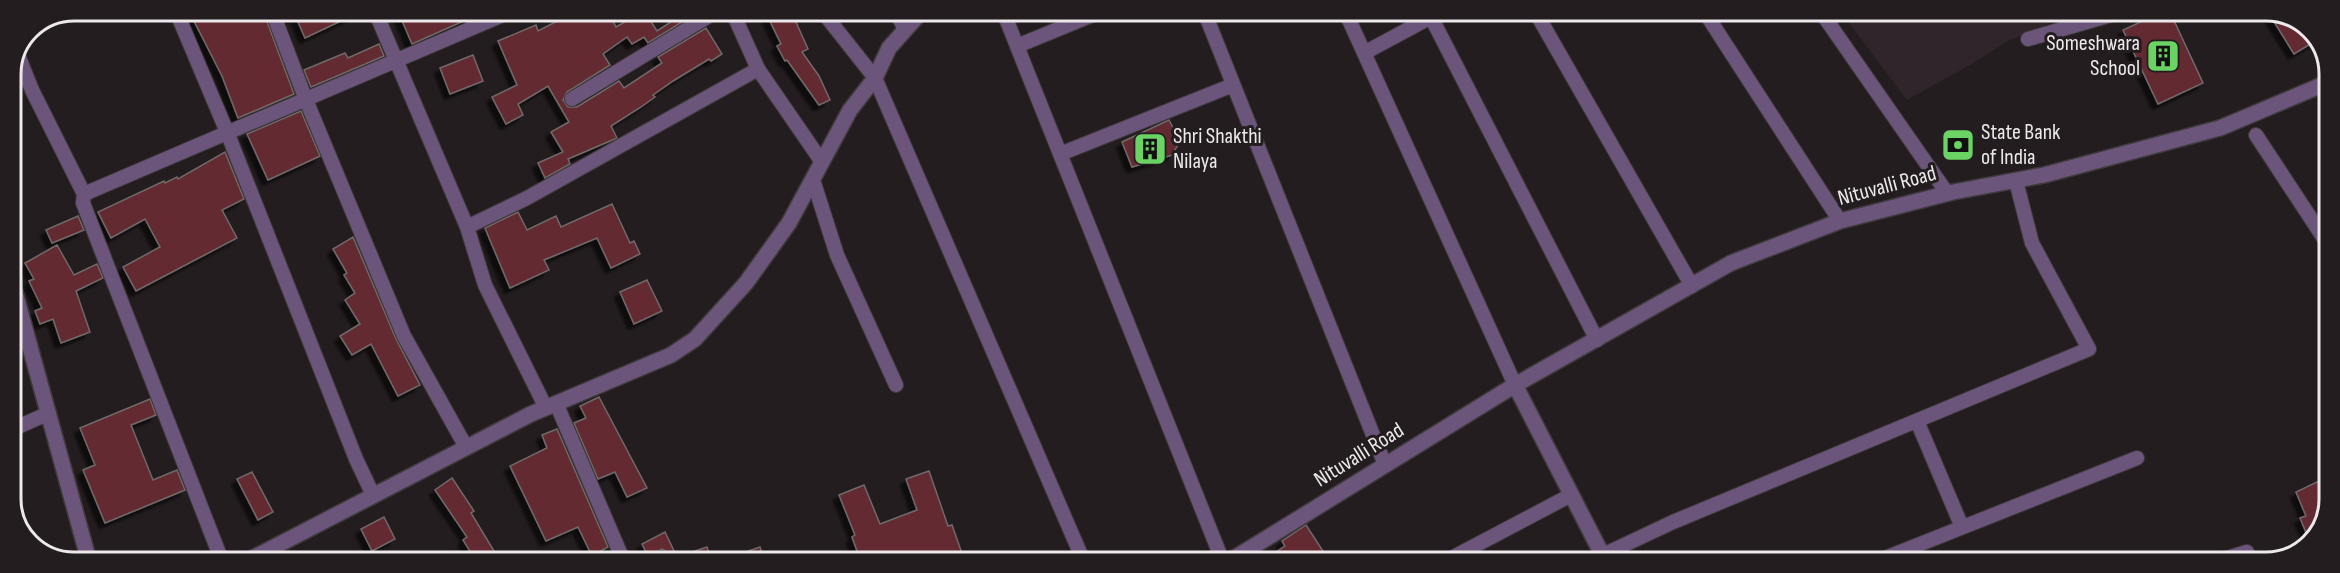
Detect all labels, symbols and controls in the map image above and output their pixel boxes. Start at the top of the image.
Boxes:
place label: Someshwara School [2046,30,2140,82]
building icon: Someshwara School [2145,38,2181,74]
place label: State Bank of India [1981,119,2061,171]
place label: Shri Shakthi Nilaya [1173,123,1262,175]
bank icon: State Bank of India [1940,127,1976,163]
building icon: Shri Shakthi Nilaya [1132,131,1168,167]
street label: Nituvalli Road [1835,160,1939,212]
street label: Nituvalli Road [1309,417,1409,493]

